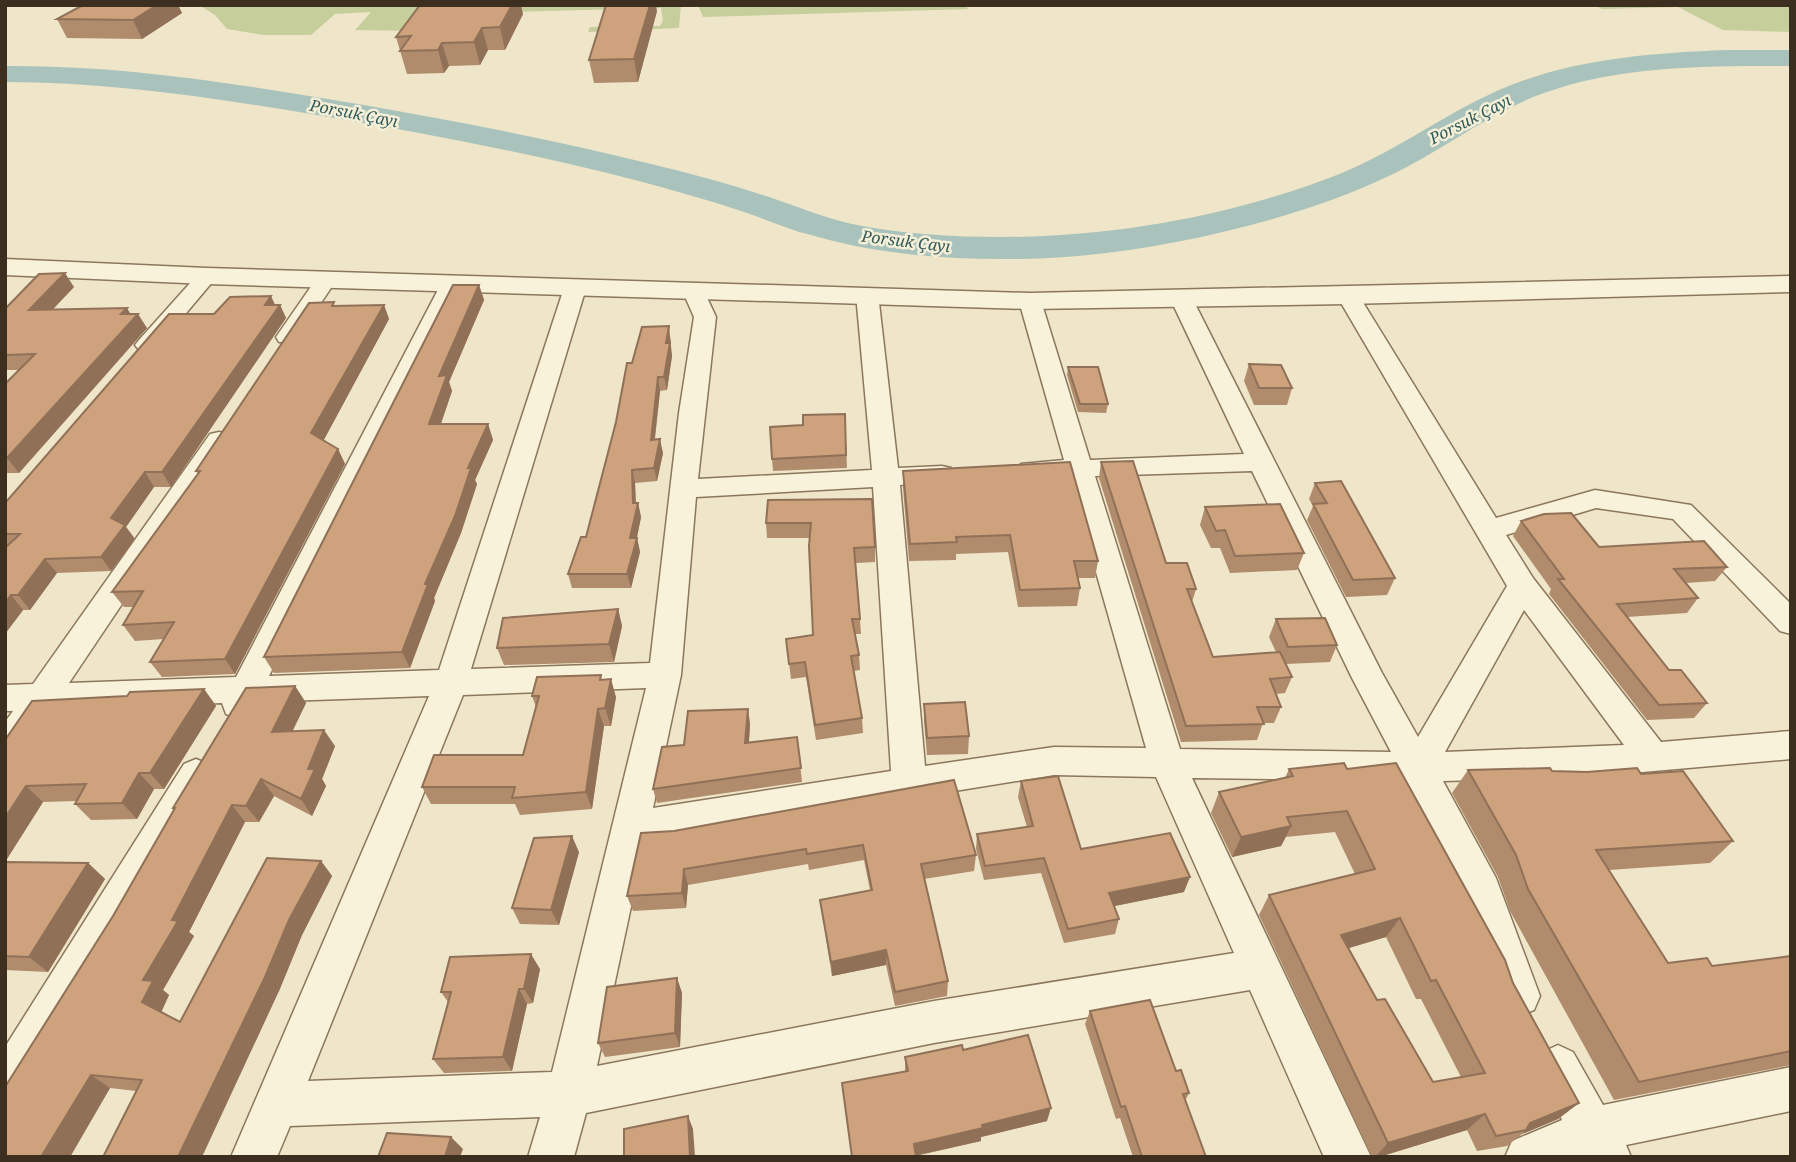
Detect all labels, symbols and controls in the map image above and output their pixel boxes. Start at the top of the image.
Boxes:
water label: Porsuk Çayı [1424,89,1515,149]
water label: Porsuk Çayı [307,94,400,132]
water label: Porsuk Çayı [859,225,952,257]

